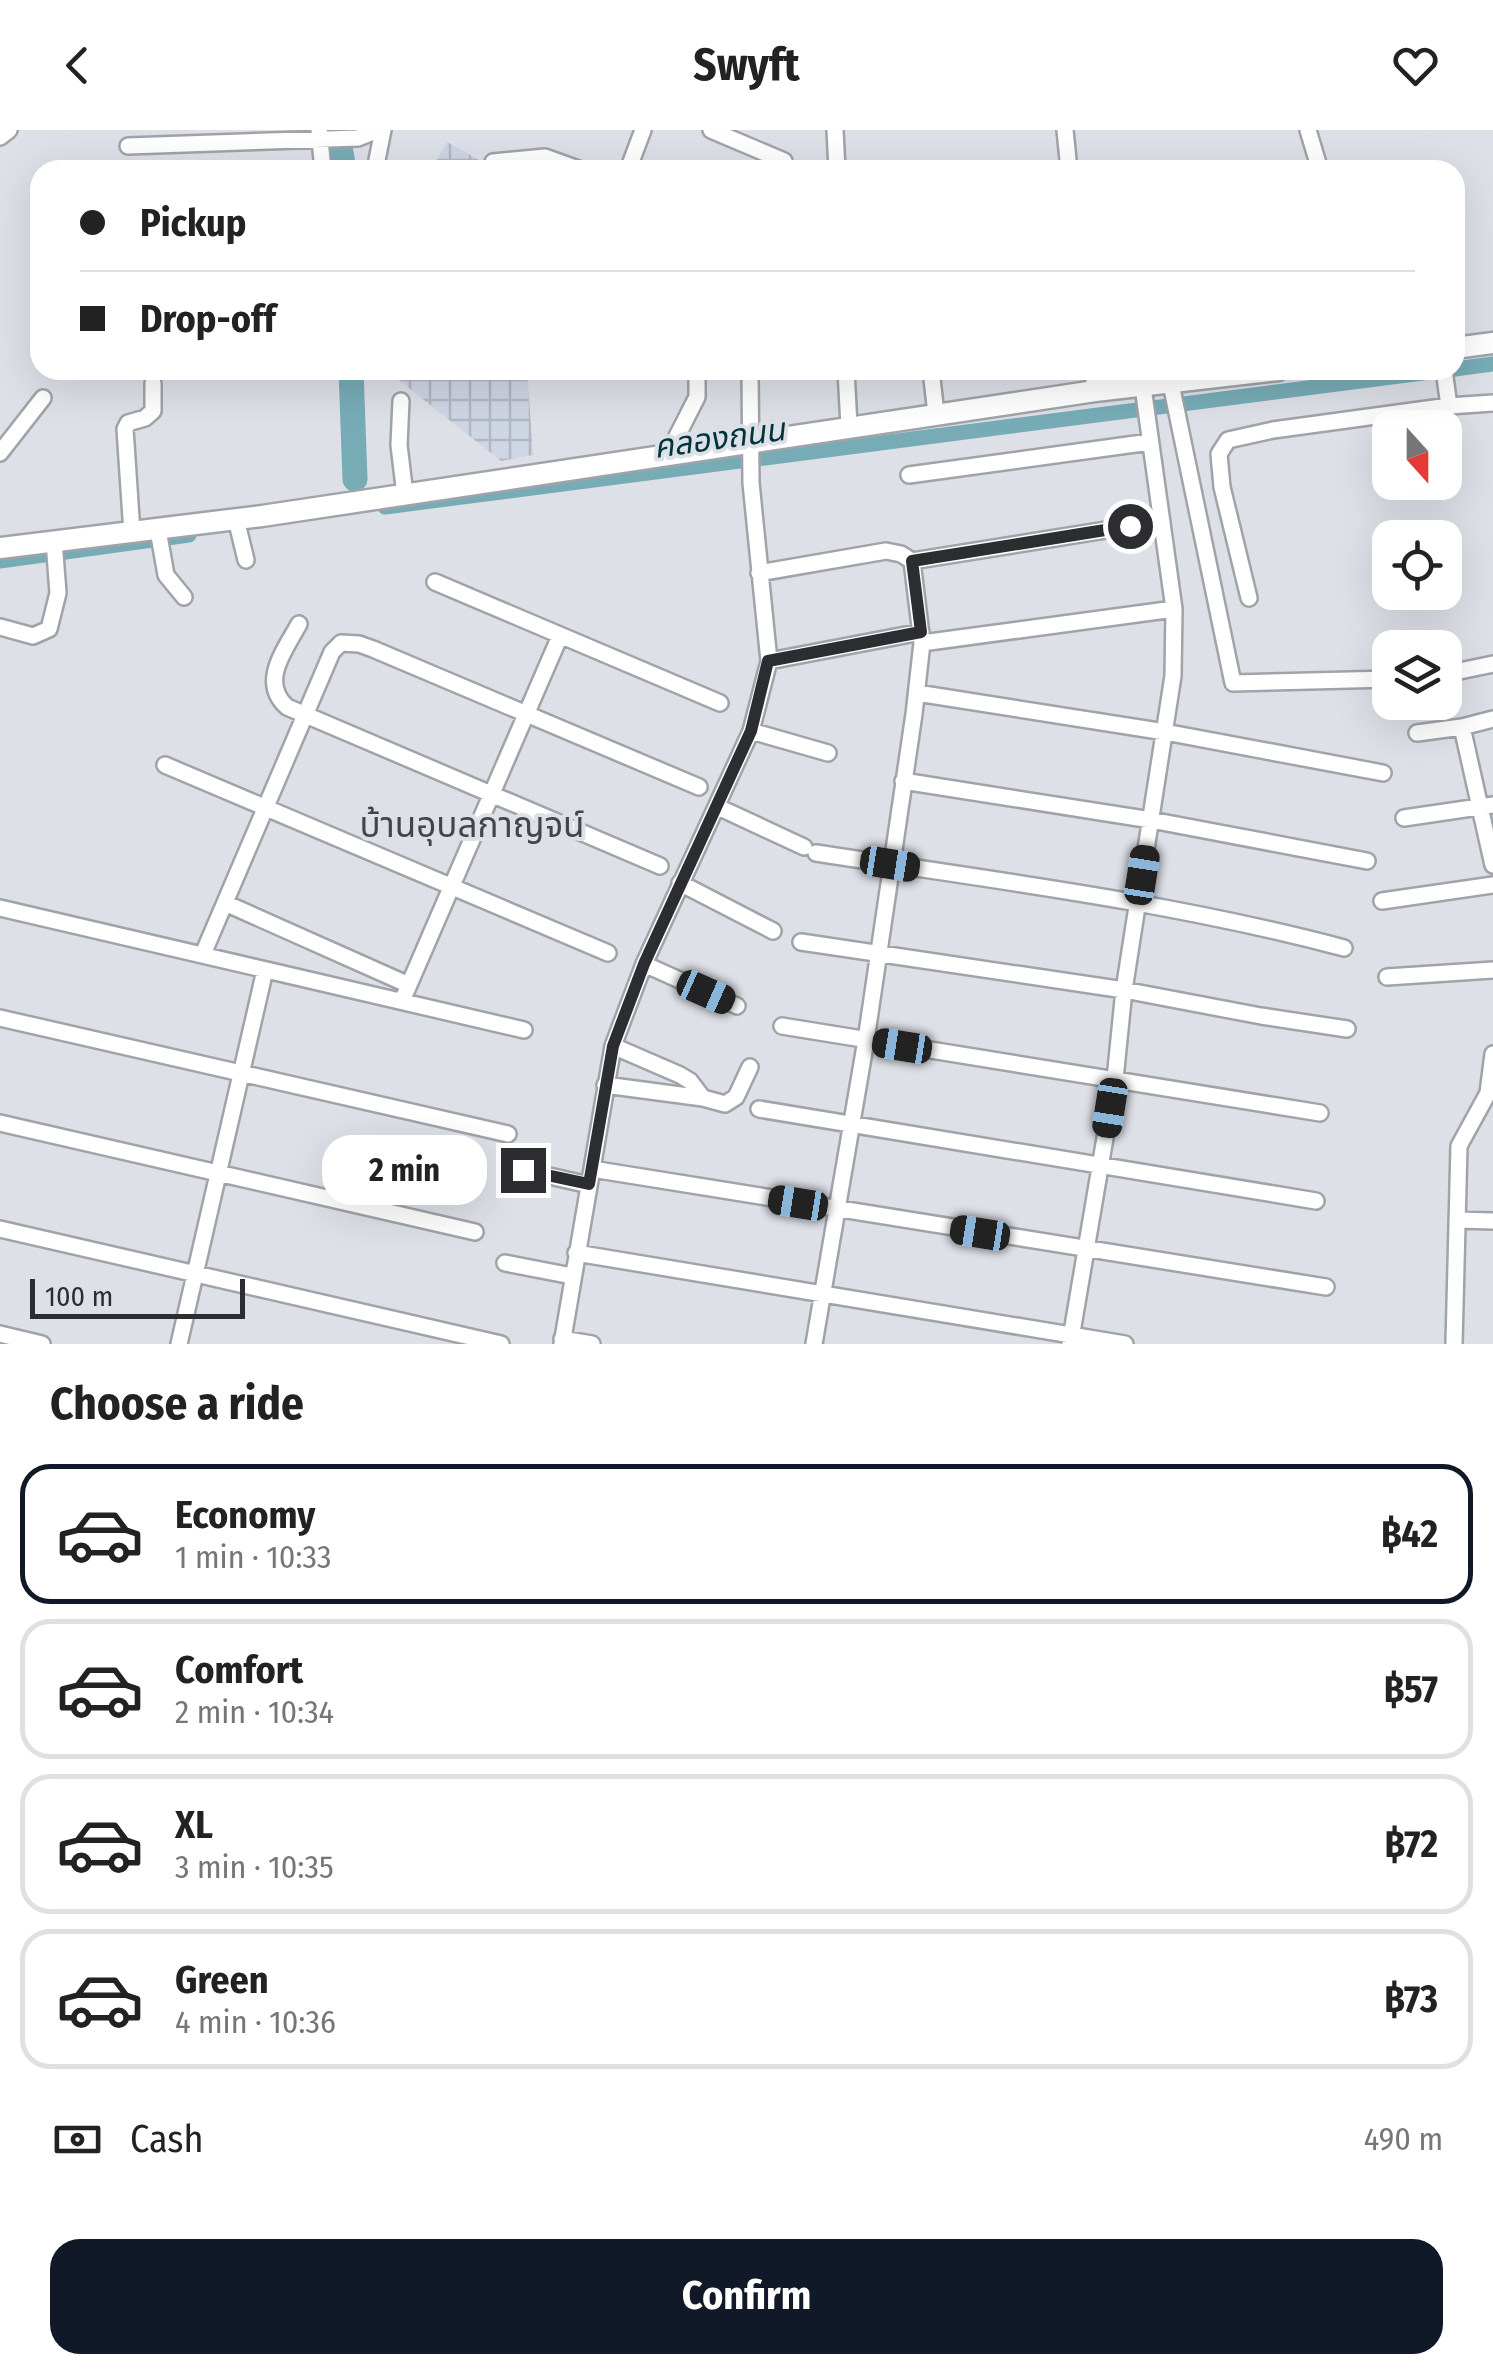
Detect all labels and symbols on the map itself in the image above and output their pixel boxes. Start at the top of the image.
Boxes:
water label: คลองถนน [651,410,789,466]
north arrow [1372,410,1462,500]
route start [1108,504,1153,549]
district label: บ้านอุบลกาญจน์ [359,804,585,846]
car [1122,843,1162,907]
car [858,844,922,884]
car [672,966,740,1018]
car [870,1026,934,1066]
car [1090,1076,1130,1140]
callout: 2 min [323,1135,488,1205]
route end [501,1148,546,1193]
car [766,1183,830,1223]
car [948,1213,1012,1253]
scale bar [30,1274,245,1318]

